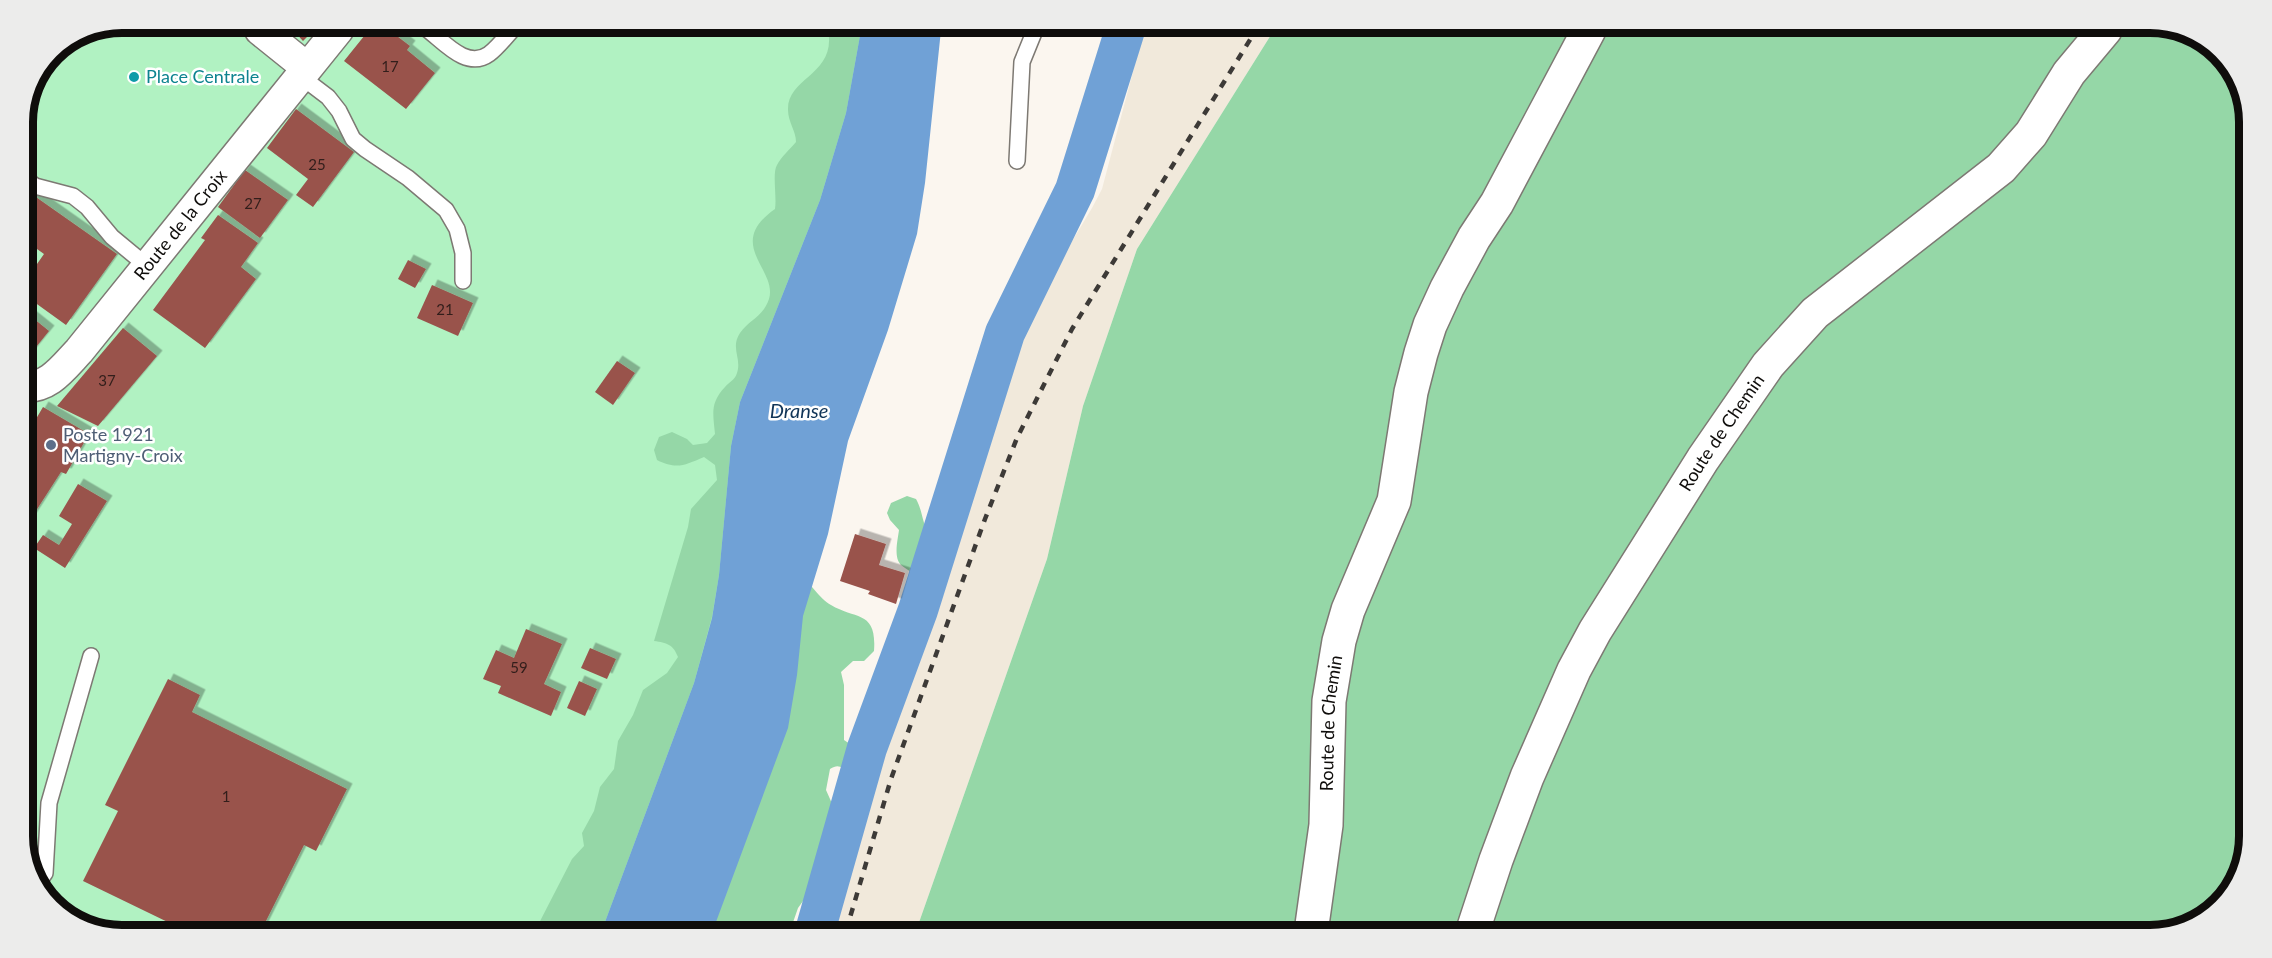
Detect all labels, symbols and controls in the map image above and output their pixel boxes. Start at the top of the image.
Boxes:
house number: 17 [381,57,399,75]
place label: Place Centrale [146,65,259,87]
marker: Place Centrale [127,70,141,84]
house number: 25 [308,155,326,173]
street label: Route de la Croix [129,165,231,284]
house number: 27 [244,194,262,212]
house number: 21 [436,300,454,318]
street label: Route de Chemin [1674,369,1768,495]
house number: 37 [98,371,116,389]
water label: Dranse [770,398,828,422]
place label: Poste 1921 Martigny-Croix [63,423,183,466]
marker: Poste 1921 Martigny-Croix [44,438,58,452]
street label: Route de Chemin [1315,653,1346,792]
house number: 59 [510,658,528,676]
house number: 1 [222,787,230,805]

